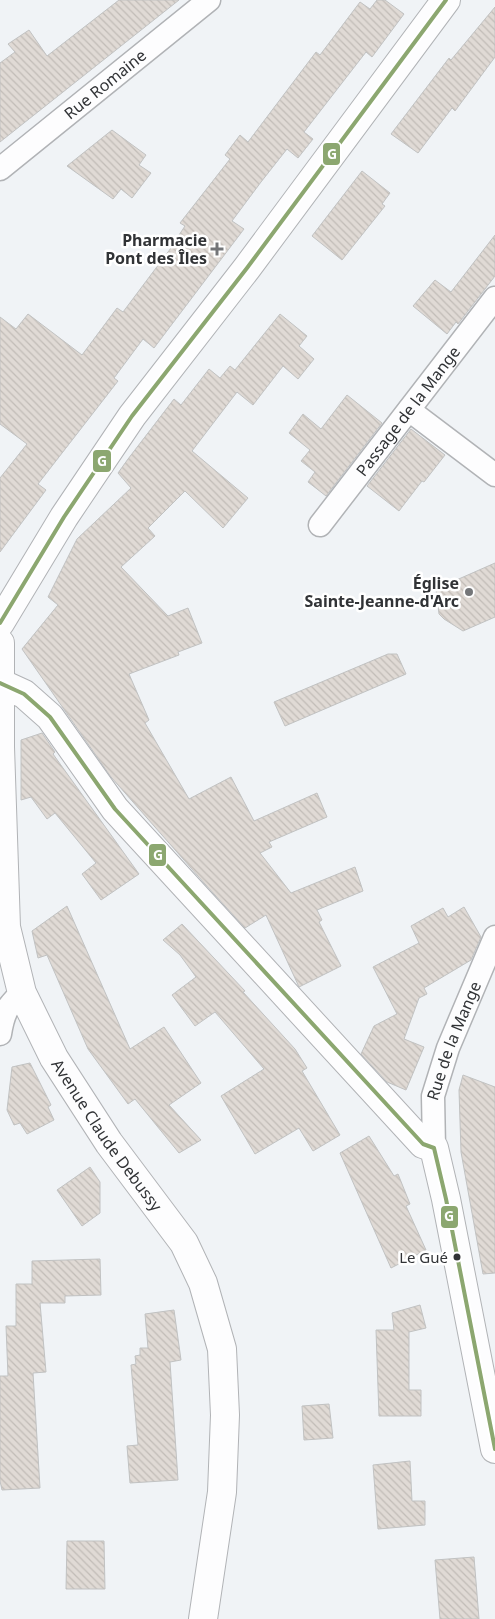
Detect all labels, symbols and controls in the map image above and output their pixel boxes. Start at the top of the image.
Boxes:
street label: Rue Romaine [59,44,151,124]
line badge: G [322,142,341,166]
text: G [327,144,337,163]
place label: Pharmacie Pont des Îles [105,229,207,269]
marker: Pharmacie Pont des Îles [211,243,223,255]
street label: Passage de la Mange [351,341,465,480]
line badge: G [92,449,112,473]
text: G [97,451,107,470]
place label: Église Sainte-Jeanne-d'Arc [304,572,459,612]
marker: Église Sainte-Jeanne-d'Arc [463,586,475,598]
line badge: G [148,843,167,867]
text: G [153,845,163,864]
street label: Rue de la Mange [421,978,486,1103]
street label: Avenue Claude Debussy [47,1055,168,1216]
line badge: G [440,1205,459,1229]
text: G [444,1206,454,1225]
place label: Le Gué [399,1247,448,1267]
marker: Le Gué [452,1252,462,1262]

